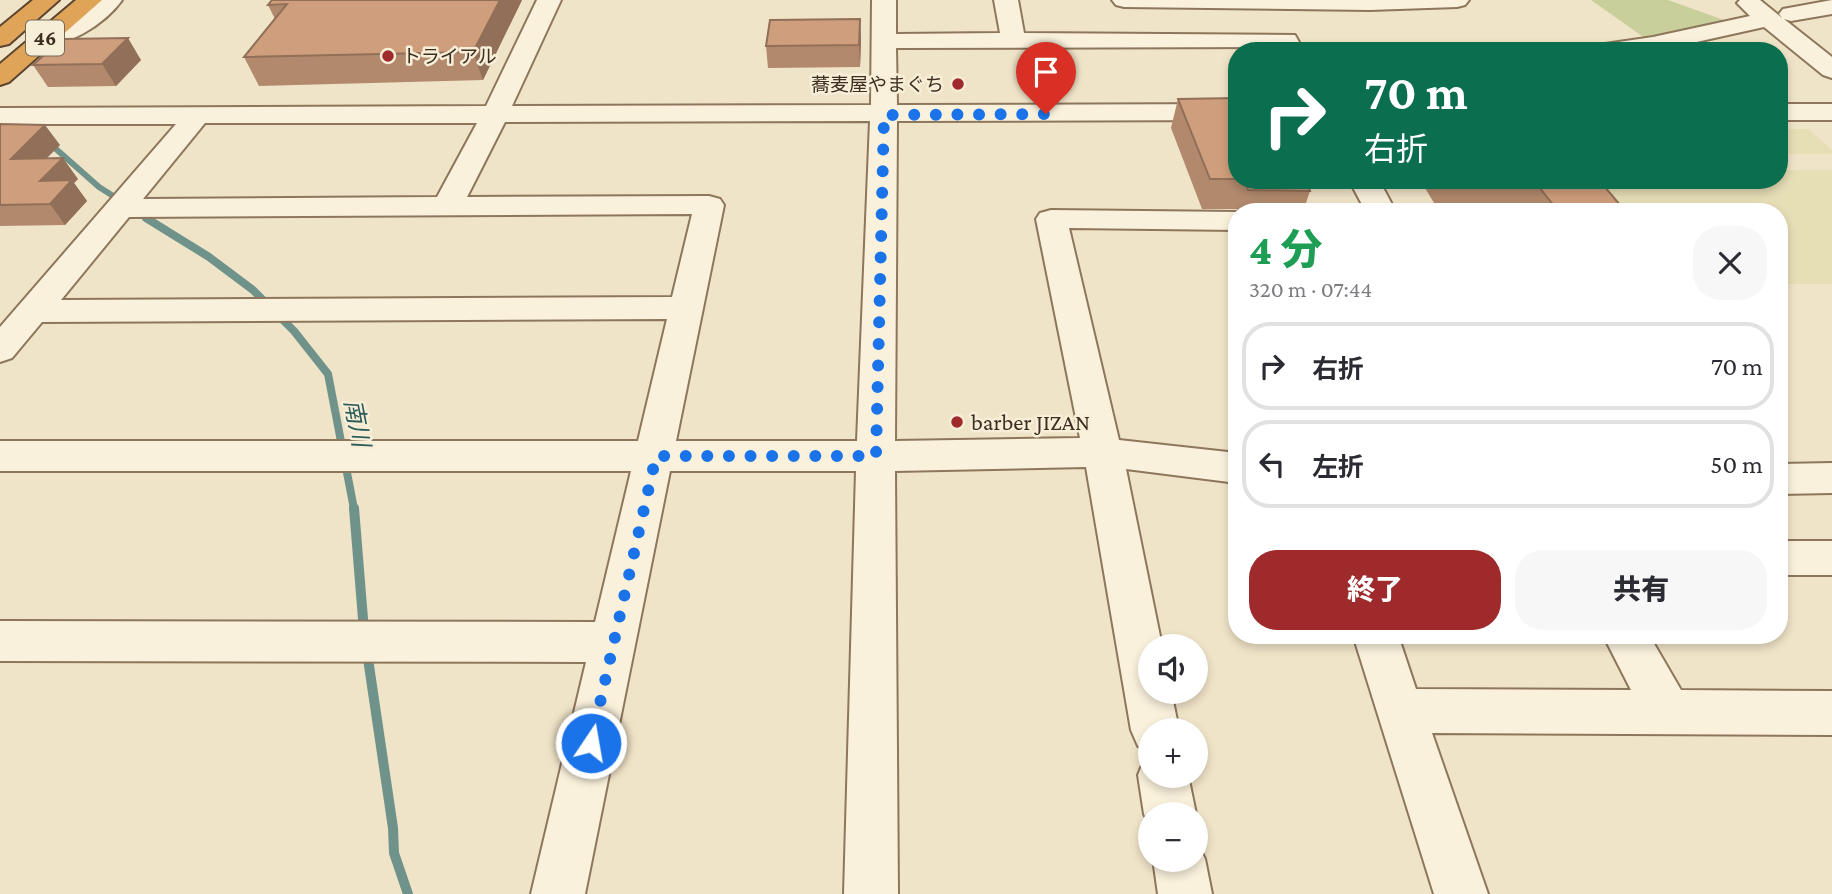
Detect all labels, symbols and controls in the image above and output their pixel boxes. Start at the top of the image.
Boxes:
road number: 46 [26,20,64,56]
pin [1016,42,1076,114]
place label: トライアル [402,46,497,67]
marker: トライアル [380,48,396,64]
icon: arrive [1027,53,1065,91]
text: 70 m [1364,65,1468,120]
icon: right [1249,70,1340,161]
place label: 蕎麦屋やまぐち [811,74,944,95]
marker: 蕎麦屋やまぐち [950,76,966,92]
text: 右折 [1364,131,1428,167]
text: 4 分 [1249,226,1322,273]
button: close [1693,226,1767,300]
text: 320 m · 07:44 [1249,276,1372,302]
icon: right [1253,347,1291,385]
text: 70 m [1711,352,1763,381]
text: 右折 [1312,355,1364,384]
water label: 南川 [340,397,376,452]
place label: barber JIZAN [971,409,1090,435]
marker: barber JIZAN [949,414,965,430]
icon: left [1253,445,1291,483]
text: 50 m [1710,450,1763,479]
text: 左折 [1312,453,1364,482]
button: 終了 [1249,550,1501,630]
button: 共有 [1515,550,1767,630]
map controls [1138,634,1208,872]
button: sound [1138,634,1208,704]
position arrow [554,706,628,780]
button: + [1138,718,1208,788]
button: − [1138,802,1208,872]

